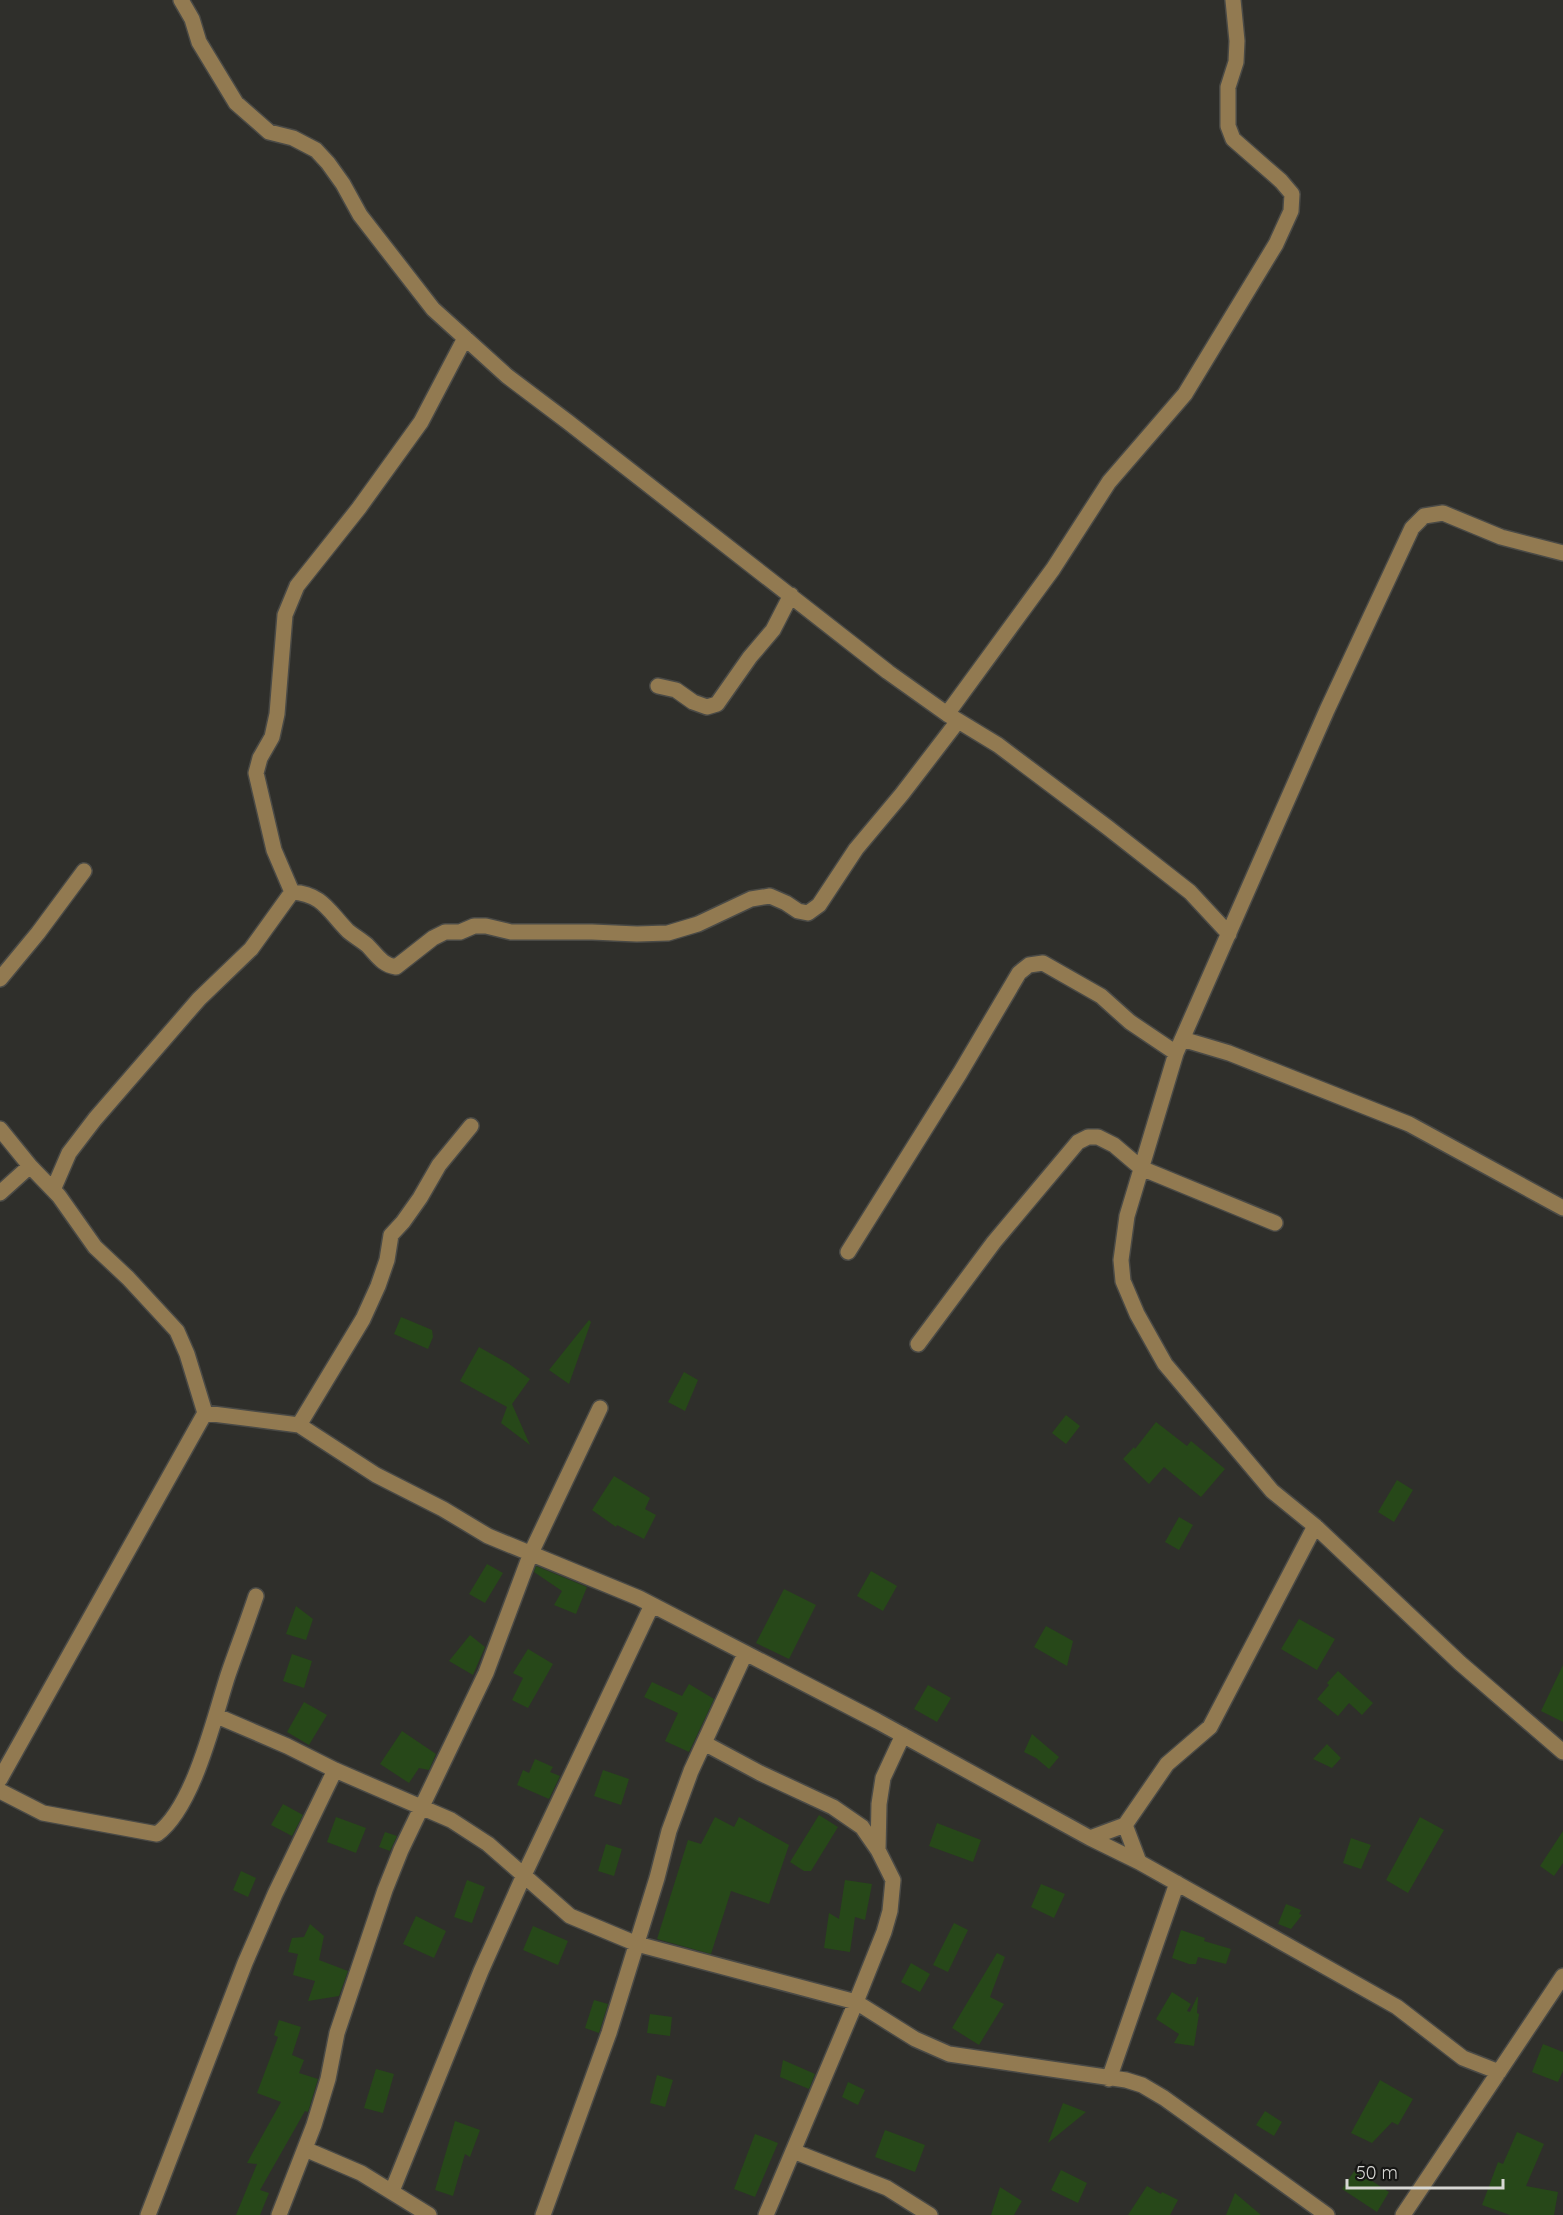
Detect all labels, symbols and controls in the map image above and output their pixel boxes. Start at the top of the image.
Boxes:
scale bar [1347,2152,1503,2190]
text: 50 m [1356,2161,1398,2184]

